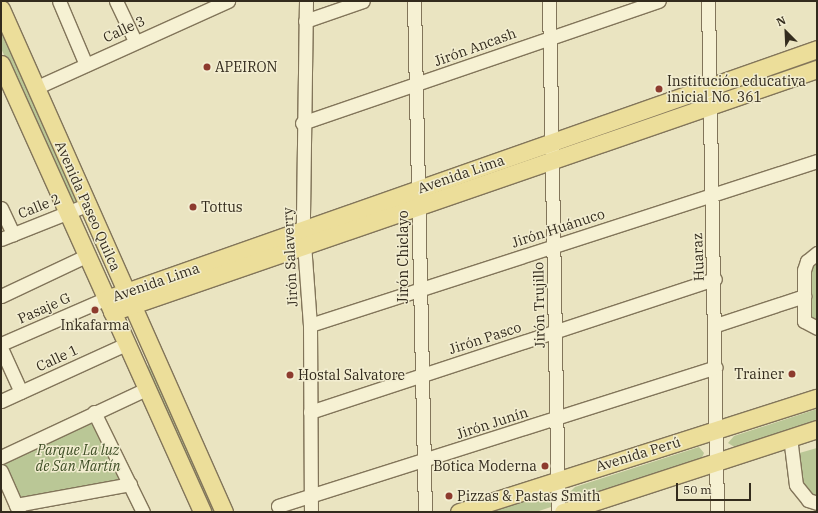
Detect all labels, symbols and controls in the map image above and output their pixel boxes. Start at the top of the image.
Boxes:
street label: Calle 3 [100,12,148,46]
north arrow [766,12,806,52]
text: N [774,13,788,29]
street label: Jirón Ancash [432,24,518,70]
place label: APEIRON [215,59,277,75]
marker: APEIRON [202,62,212,72]
place label: Institución educativa inicial No. 361 [667,73,806,106]
marker: Institución educativa inicial No. 361 [654,84,664,94]
street label: Avenida Paseo Quilca [52,138,124,274]
street label: Avenida Lima [415,151,507,197]
street label: Calle 2 [15,190,63,222]
place label: Tottus [201,199,243,215]
marker: Tottus [188,202,198,212]
street label: Jirón Huánuco [509,205,607,251]
street label: Jirón Salaverry [279,207,301,307]
street label: Jirón Chiclayo [395,210,411,304]
street label: Huaraz [689,233,707,281]
street label: Avenida Lima [110,259,202,305]
street label: Jirón Trujillo [530,262,548,348]
street label: Pasaje G [15,289,73,327]
marker: Inkafarma [90,305,100,315]
place label: Inkafarma [60,317,130,333]
street label: Jirón Pasco [447,318,523,358]
street label: Calle 1 [33,341,81,375]
place label: Trainer [734,366,784,382]
place label: Hostal Salvatore [298,367,405,383]
marker: Trainer [787,369,797,379]
marker: Hostal Salvatore [285,370,295,380]
street label: Jirón Junín [454,404,530,442]
street label: Avenida Perú [593,433,683,475]
park label: Parque La luz de San Martín [36,442,120,474]
place label: Botica Moderna [433,458,537,474]
marker: Botica Moderna [540,461,550,471]
scale bar [678,475,753,501]
text: 50 m [683,482,712,497]
place label: Pizzas & Pastas Smith [457,488,601,504]
marker: Pizzas & Pastas Smith [444,491,454,501]

